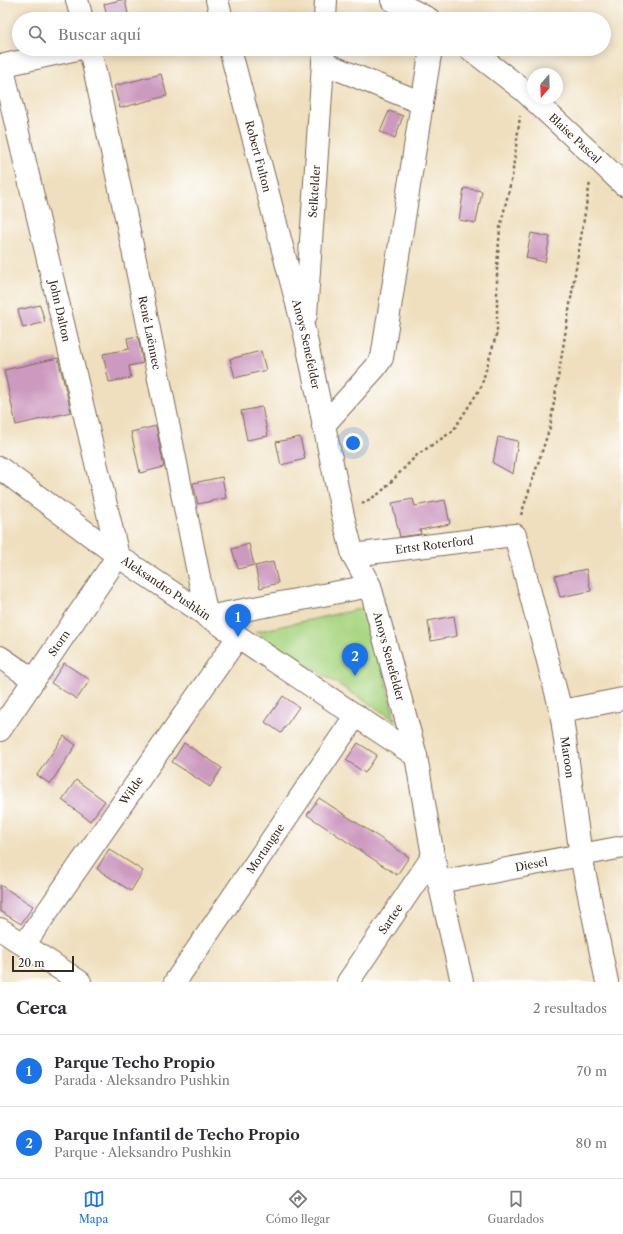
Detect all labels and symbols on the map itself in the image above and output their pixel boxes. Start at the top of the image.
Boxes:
north arrow [527,68,563,104]
street label: Blaise Pascal [546,111,605,167]
street label: Robert Fulton [242,119,274,194]
street label: Selktelder [306,164,323,218]
street label: John Dalton [46,277,74,343]
street label: René Laënnec [135,295,164,371]
street label: Anoys Senefelder [289,297,323,391]
your location [343,433,363,453]
street label: Ertst Roterford [394,533,475,557]
street label: Aleksandro Pushkin [118,553,213,623]
pin: 1 [225,604,251,637]
street label: Anoys Senefelder [370,609,408,703]
street label: Storn [45,627,73,659]
pin: 2 [342,643,368,676]
street label: Maroon [558,736,577,779]
street label: Wilde [116,774,146,808]
street label: Mortangne [243,821,287,877]
street label: Diesel [514,854,549,874]
street label: Sartee [375,901,406,937]
scale bar [12,954,74,973]

